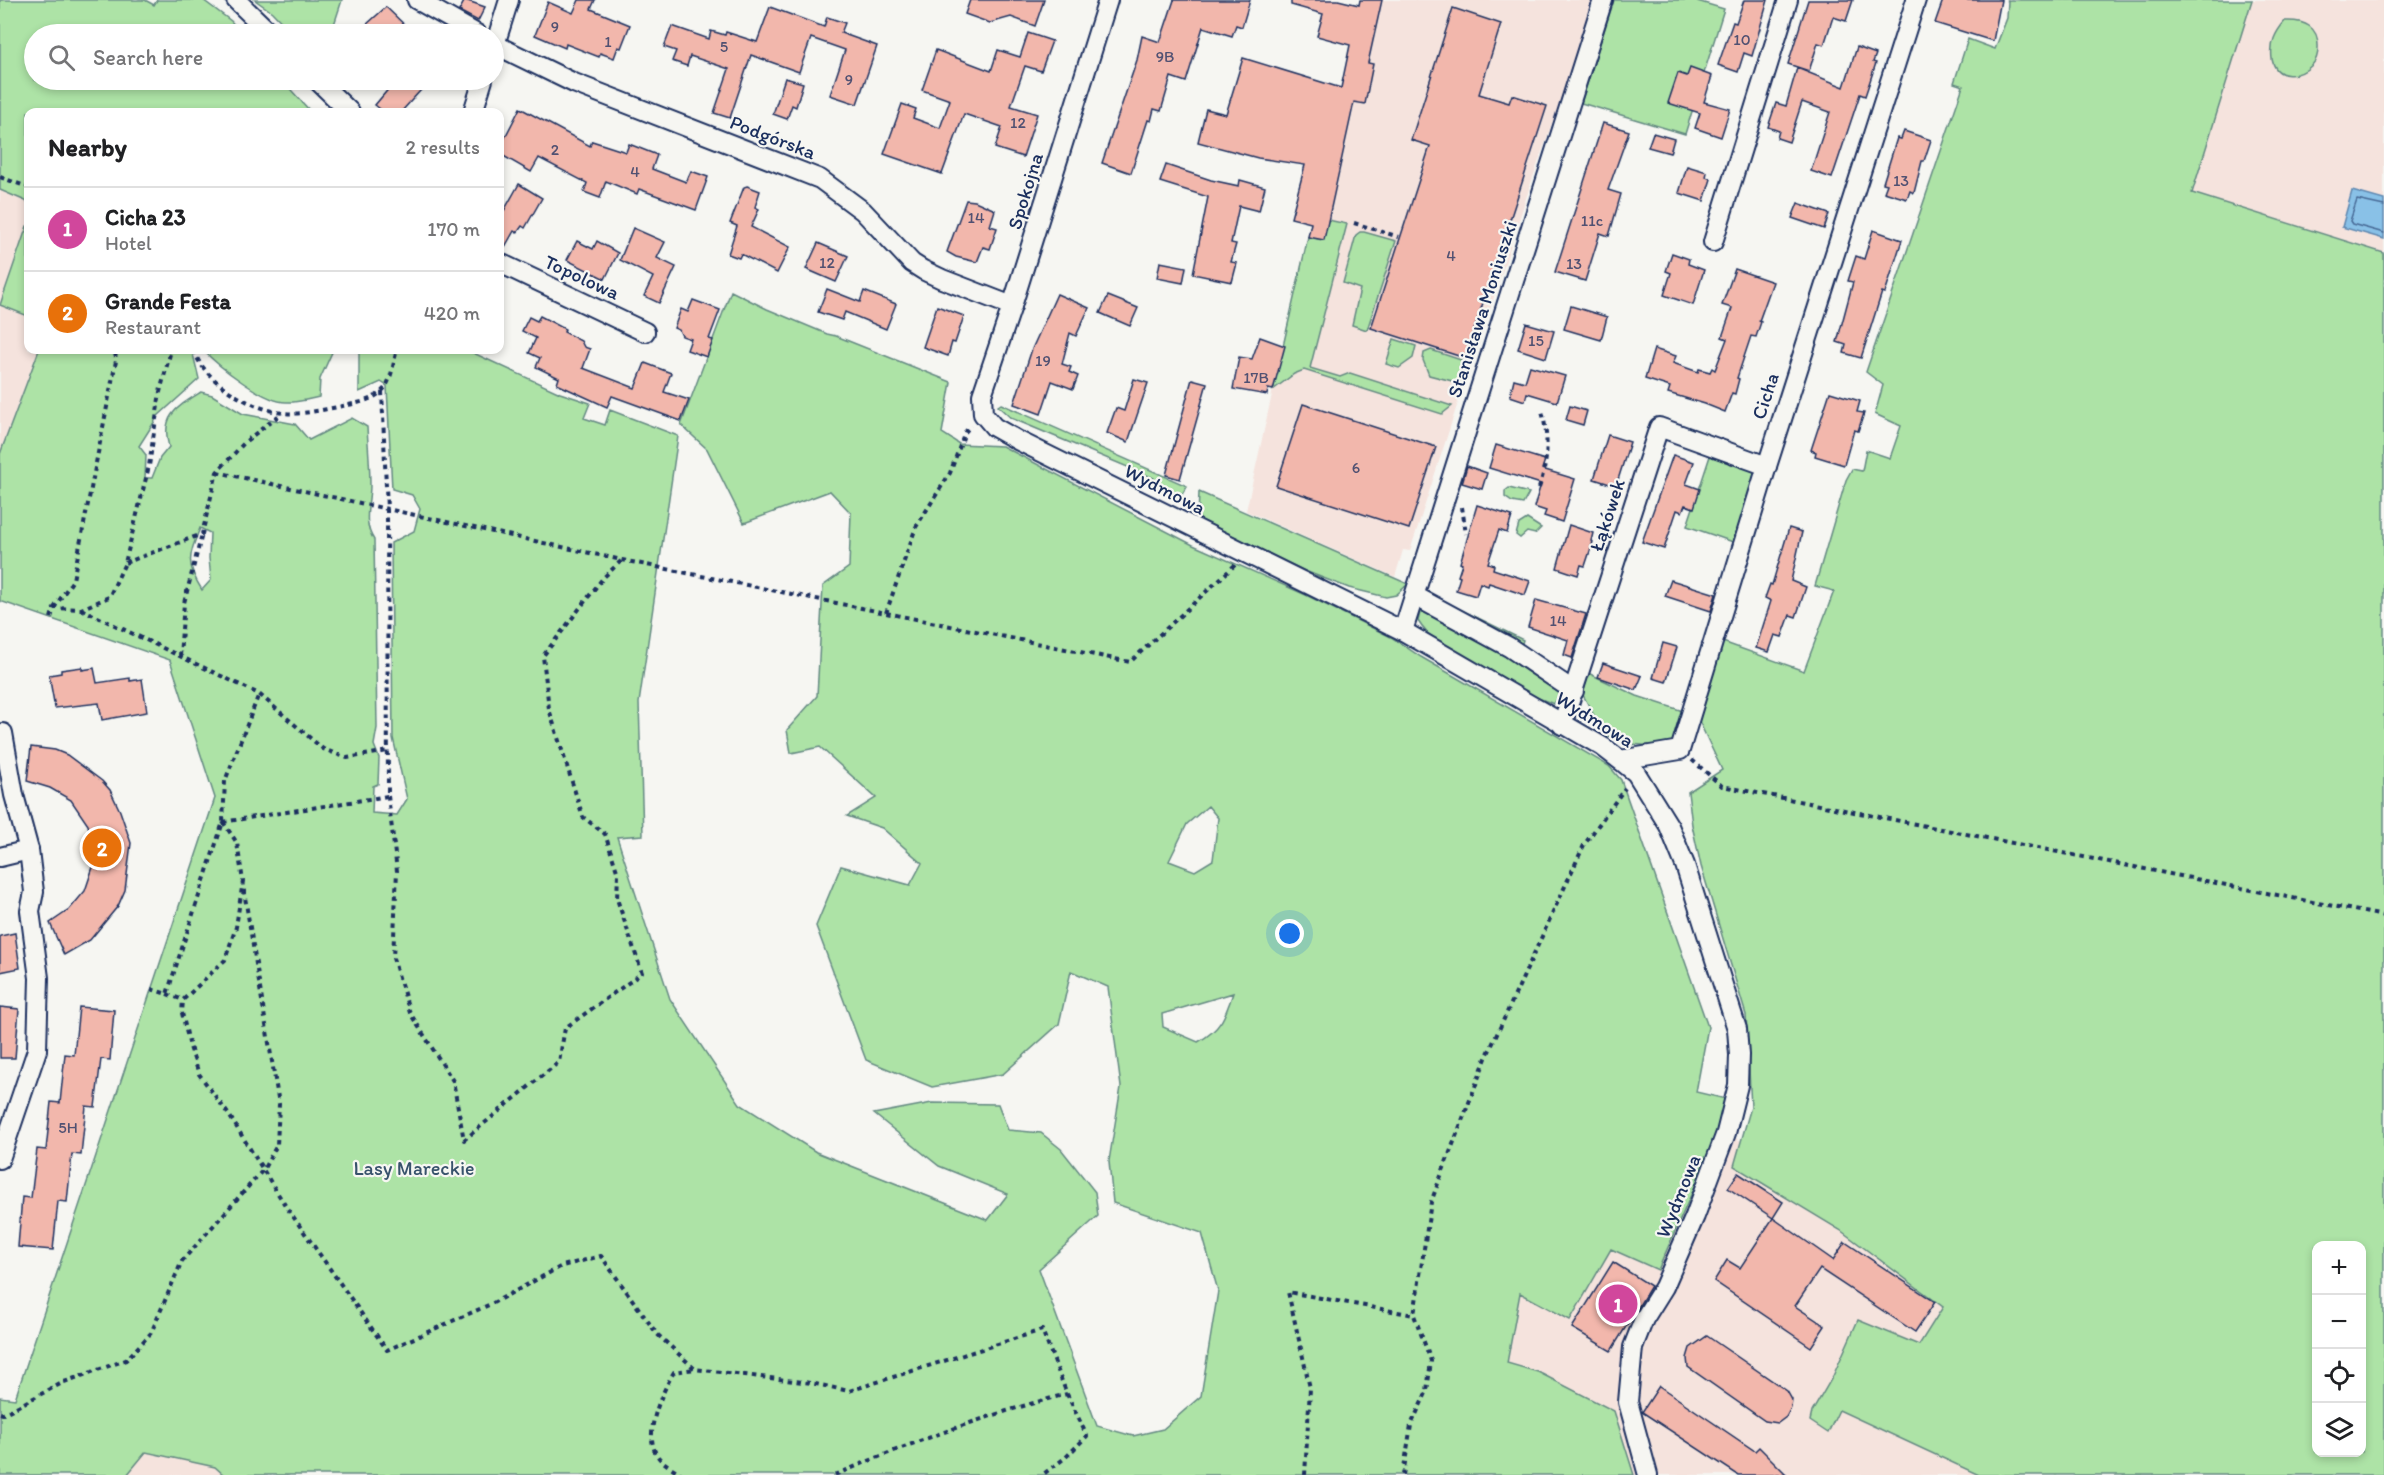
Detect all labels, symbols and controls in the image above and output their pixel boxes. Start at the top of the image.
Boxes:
house number: 9 [551,17,559,36]
search box [24,24,504,90]
house number: 10 [1733,30,1751,49]
house number: 1 [604,32,612,51]
house number: 5 [720,37,728,56]
icon: search [45,41,78,74]
text: Search here [93,44,203,71]
house number: 9B [1156,47,1174,66]
house number: 9 [845,70,853,89]
street label: Podgórska [727,110,820,165]
house number: 12 [1010,113,1027,132]
text: Nearby [48,131,127,163]
text: 2 results [406,135,480,159]
house number: 2 [551,140,560,159]
street label: Spokojna [1002,149,1048,232]
house number: 4 [630,162,640,181]
house number: 13 [1893,171,1909,190]
text: Cicha 23 [105,204,186,231]
house number: 14 [967,208,985,227]
house number: 11c [1581,211,1603,230]
text: 1 [63,217,72,241]
text: 170 m [427,217,480,241]
street label: Stanisława Moniuszki [1442,217,1522,401]
text: Hotel [105,231,152,255]
house number: 4 [1446,246,1456,265]
street label: Topolowa [541,249,624,305]
house number: 12 [819,253,836,272]
house number: 13 [1566,254,1582,273]
text: Grande Festa [105,288,231,315]
text: 2 [62,301,73,325]
text: 420 m [424,301,480,325]
text: Restaurant [105,315,201,339]
house number: 15 [1528,331,1544,350]
house number: 19 [1035,351,1051,370]
house number: 17B [1243,368,1269,387]
street label: Cicha [1746,370,1784,422]
street label: Wydmowa [1121,458,1210,520]
house number: 6 [1352,458,1360,477]
street label: Łąkówek [1584,475,1630,554]
house number: 14 [1549,611,1567,630]
street label: Wydmowa [1552,686,1639,752]
pin: 2 [82,826,122,870]
your location [1275,919,1304,948]
house number: 5H [58,1118,78,1137]
street label: Wydmowa [1650,1151,1706,1241]
park label: Lasy Mareckie [353,1156,475,1180]
map controls [2312,1241,2366,1457]
button: + [2312,1241,2366,1295]
pin: 1 [1598,1282,1638,1326]
button: − [2312,1295,2366,1349]
button: locate [2312,1349,2366,1403]
button: layers [2312,1403,2366,1457]

